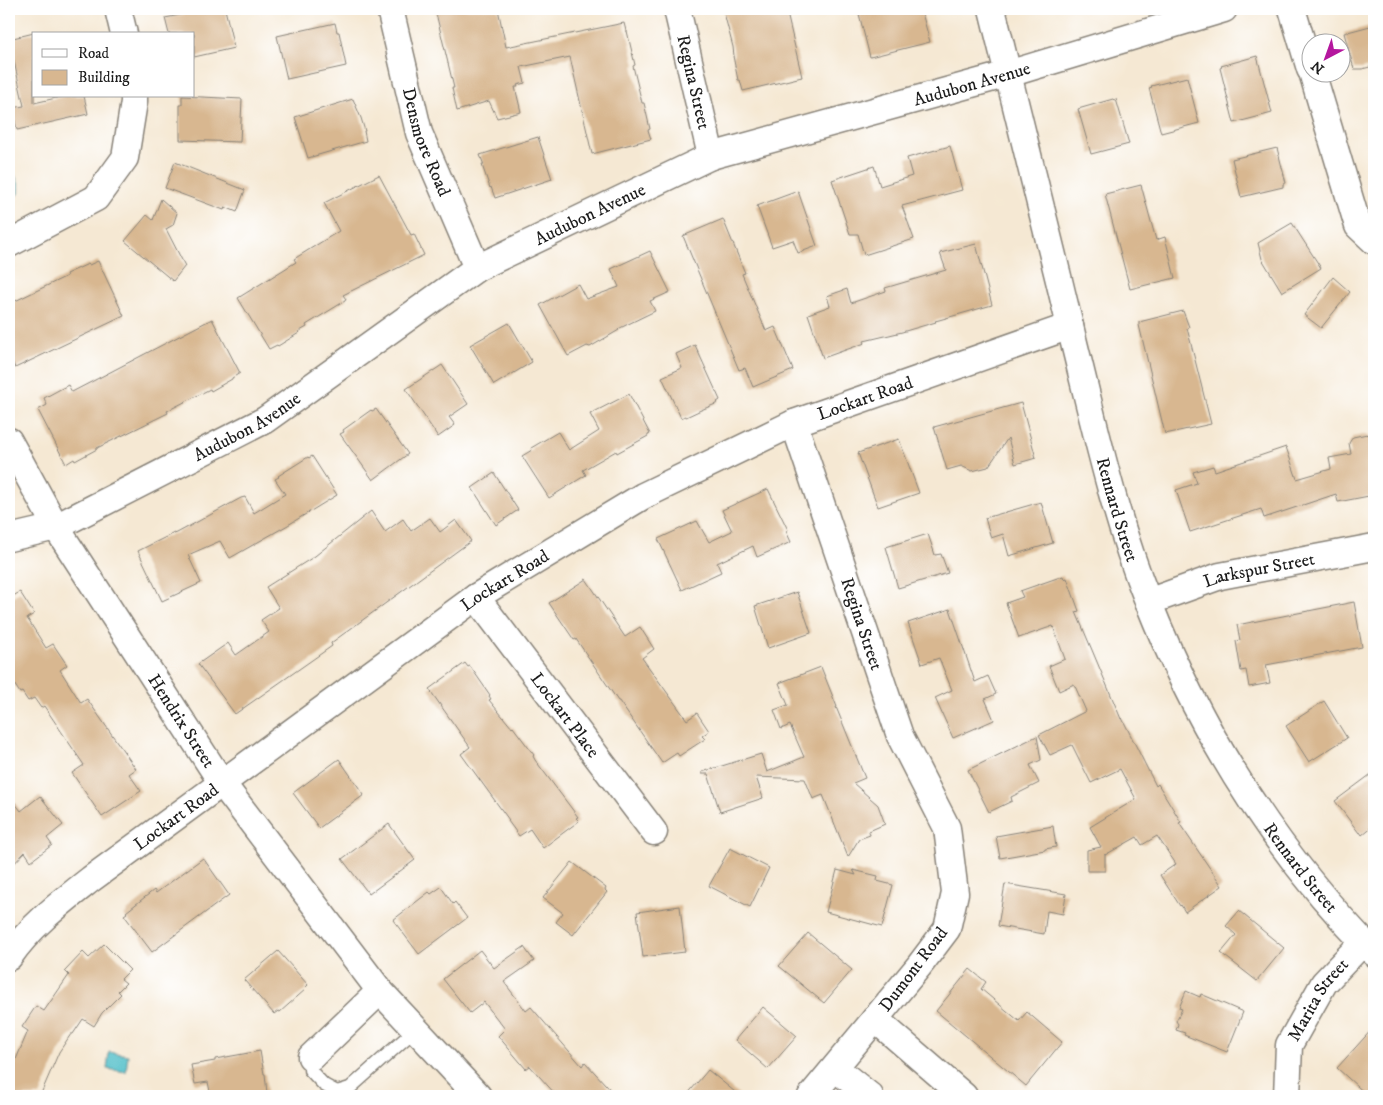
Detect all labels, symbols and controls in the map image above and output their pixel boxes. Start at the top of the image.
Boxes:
legend [32,32,195,98]
north arrow [1300,32,1350,82]
street label: Regina Street [671,33,715,132]
text: Road [78,44,110,63]
text: N [1308,56,1328,78]
street label: Audubon Avenue [911,58,1033,112]
text: Building [78,68,130,87]
street label: Densmore Road [397,86,455,200]
street label: Audubon Avenue [531,179,649,251]
street label: Lockart Road [815,372,916,426]
street label: Audubon Avenue [190,388,305,467]
street label: Rennard Street [1091,455,1143,565]
street label: Lockart Road [457,545,553,617]
street label: Larkspur Street [1201,548,1317,593]
street label: Regina Street [835,575,887,673]
street label: Lockart Place [525,669,604,763]
street label: Hendrix Street [142,670,219,773]
street label: Lockart Road [130,779,223,856]
street label: Rennard Street [1258,819,1342,918]
street label: Dumont Road [875,923,953,1016]
street label: Marita Street [1283,954,1354,1045]

